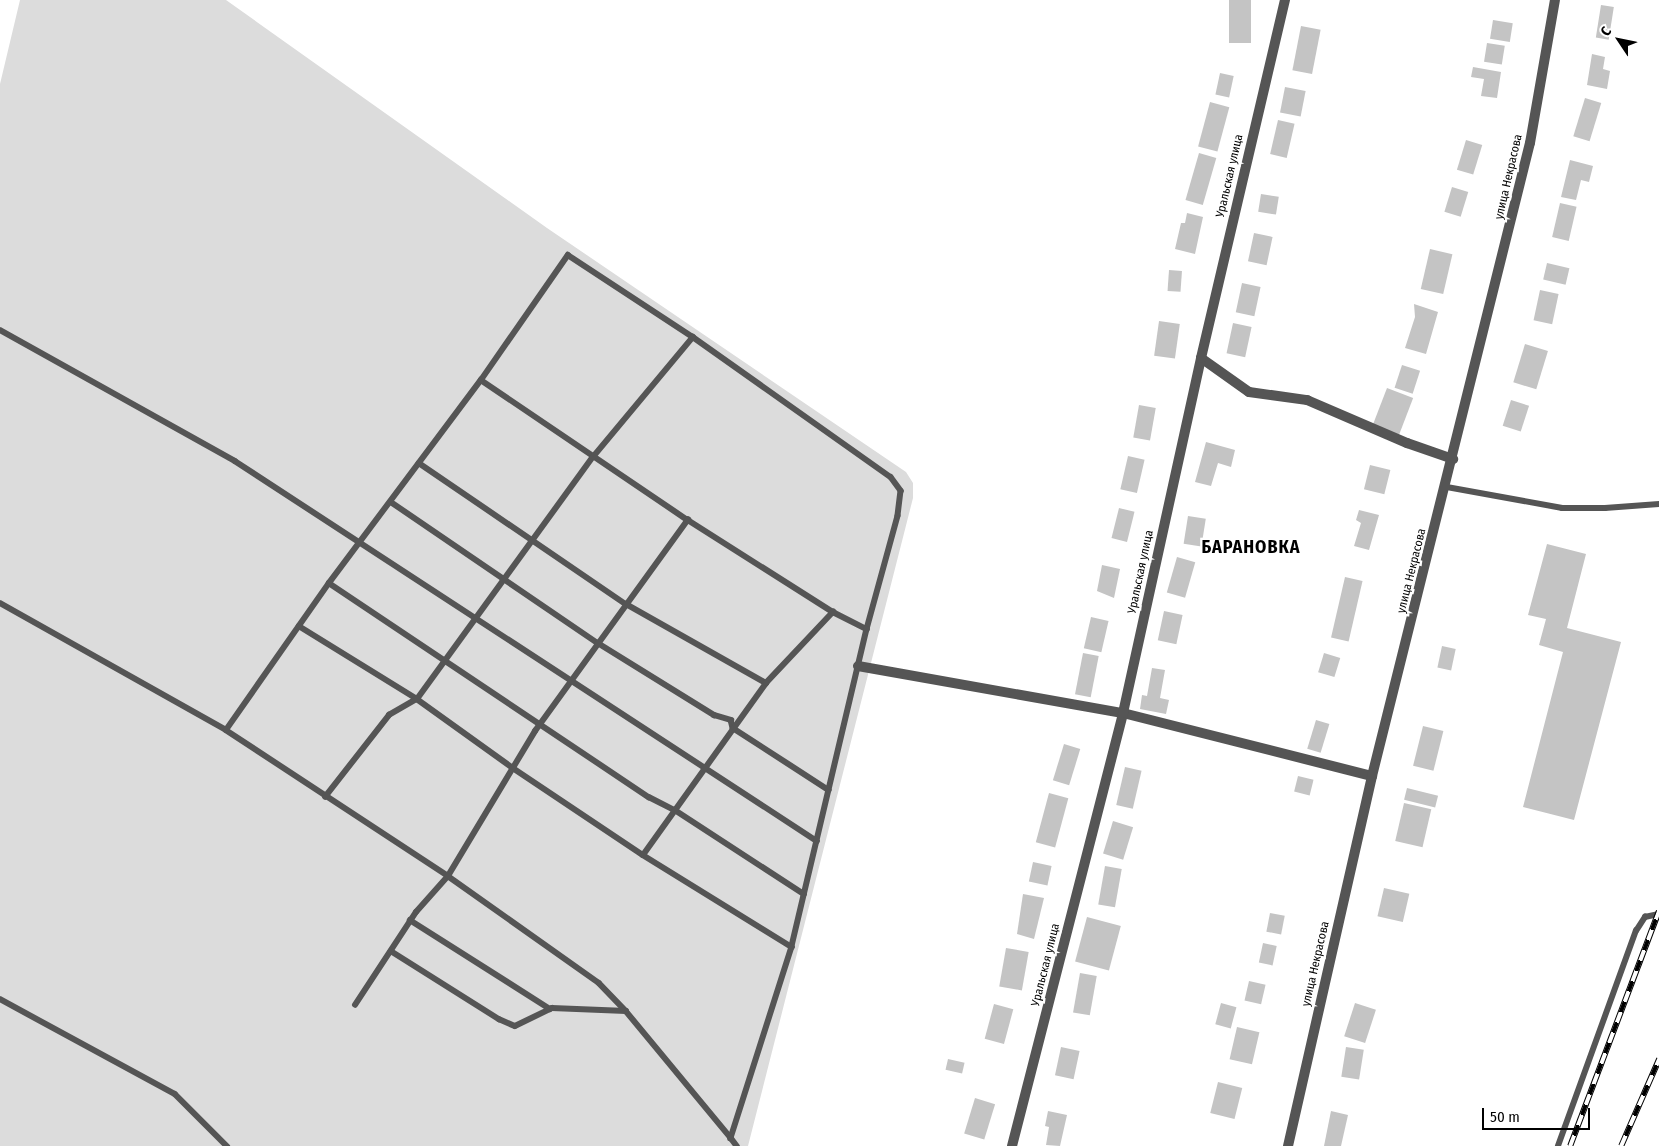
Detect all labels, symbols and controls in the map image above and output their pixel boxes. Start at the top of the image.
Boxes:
north arrow [1594,15,1644,65]
text: С [1597,24,1615,39]
street label: Уральская улица [1213,133,1247,219]
street label: улица Некрасова [1492,133,1526,221]
street label: улица Некрасова [1395,527,1429,615]
street label: Уральская улица [1125,529,1157,615]
district label: БАРАНОВКА [1200,536,1302,558]
street label: улица Некрасова [1299,920,1333,1008]
street label: Уральская улица [1029,922,1063,1008]
scale bar [1484,1098,1592,1130]
text: 50 m [1490,1108,1520,1126]

